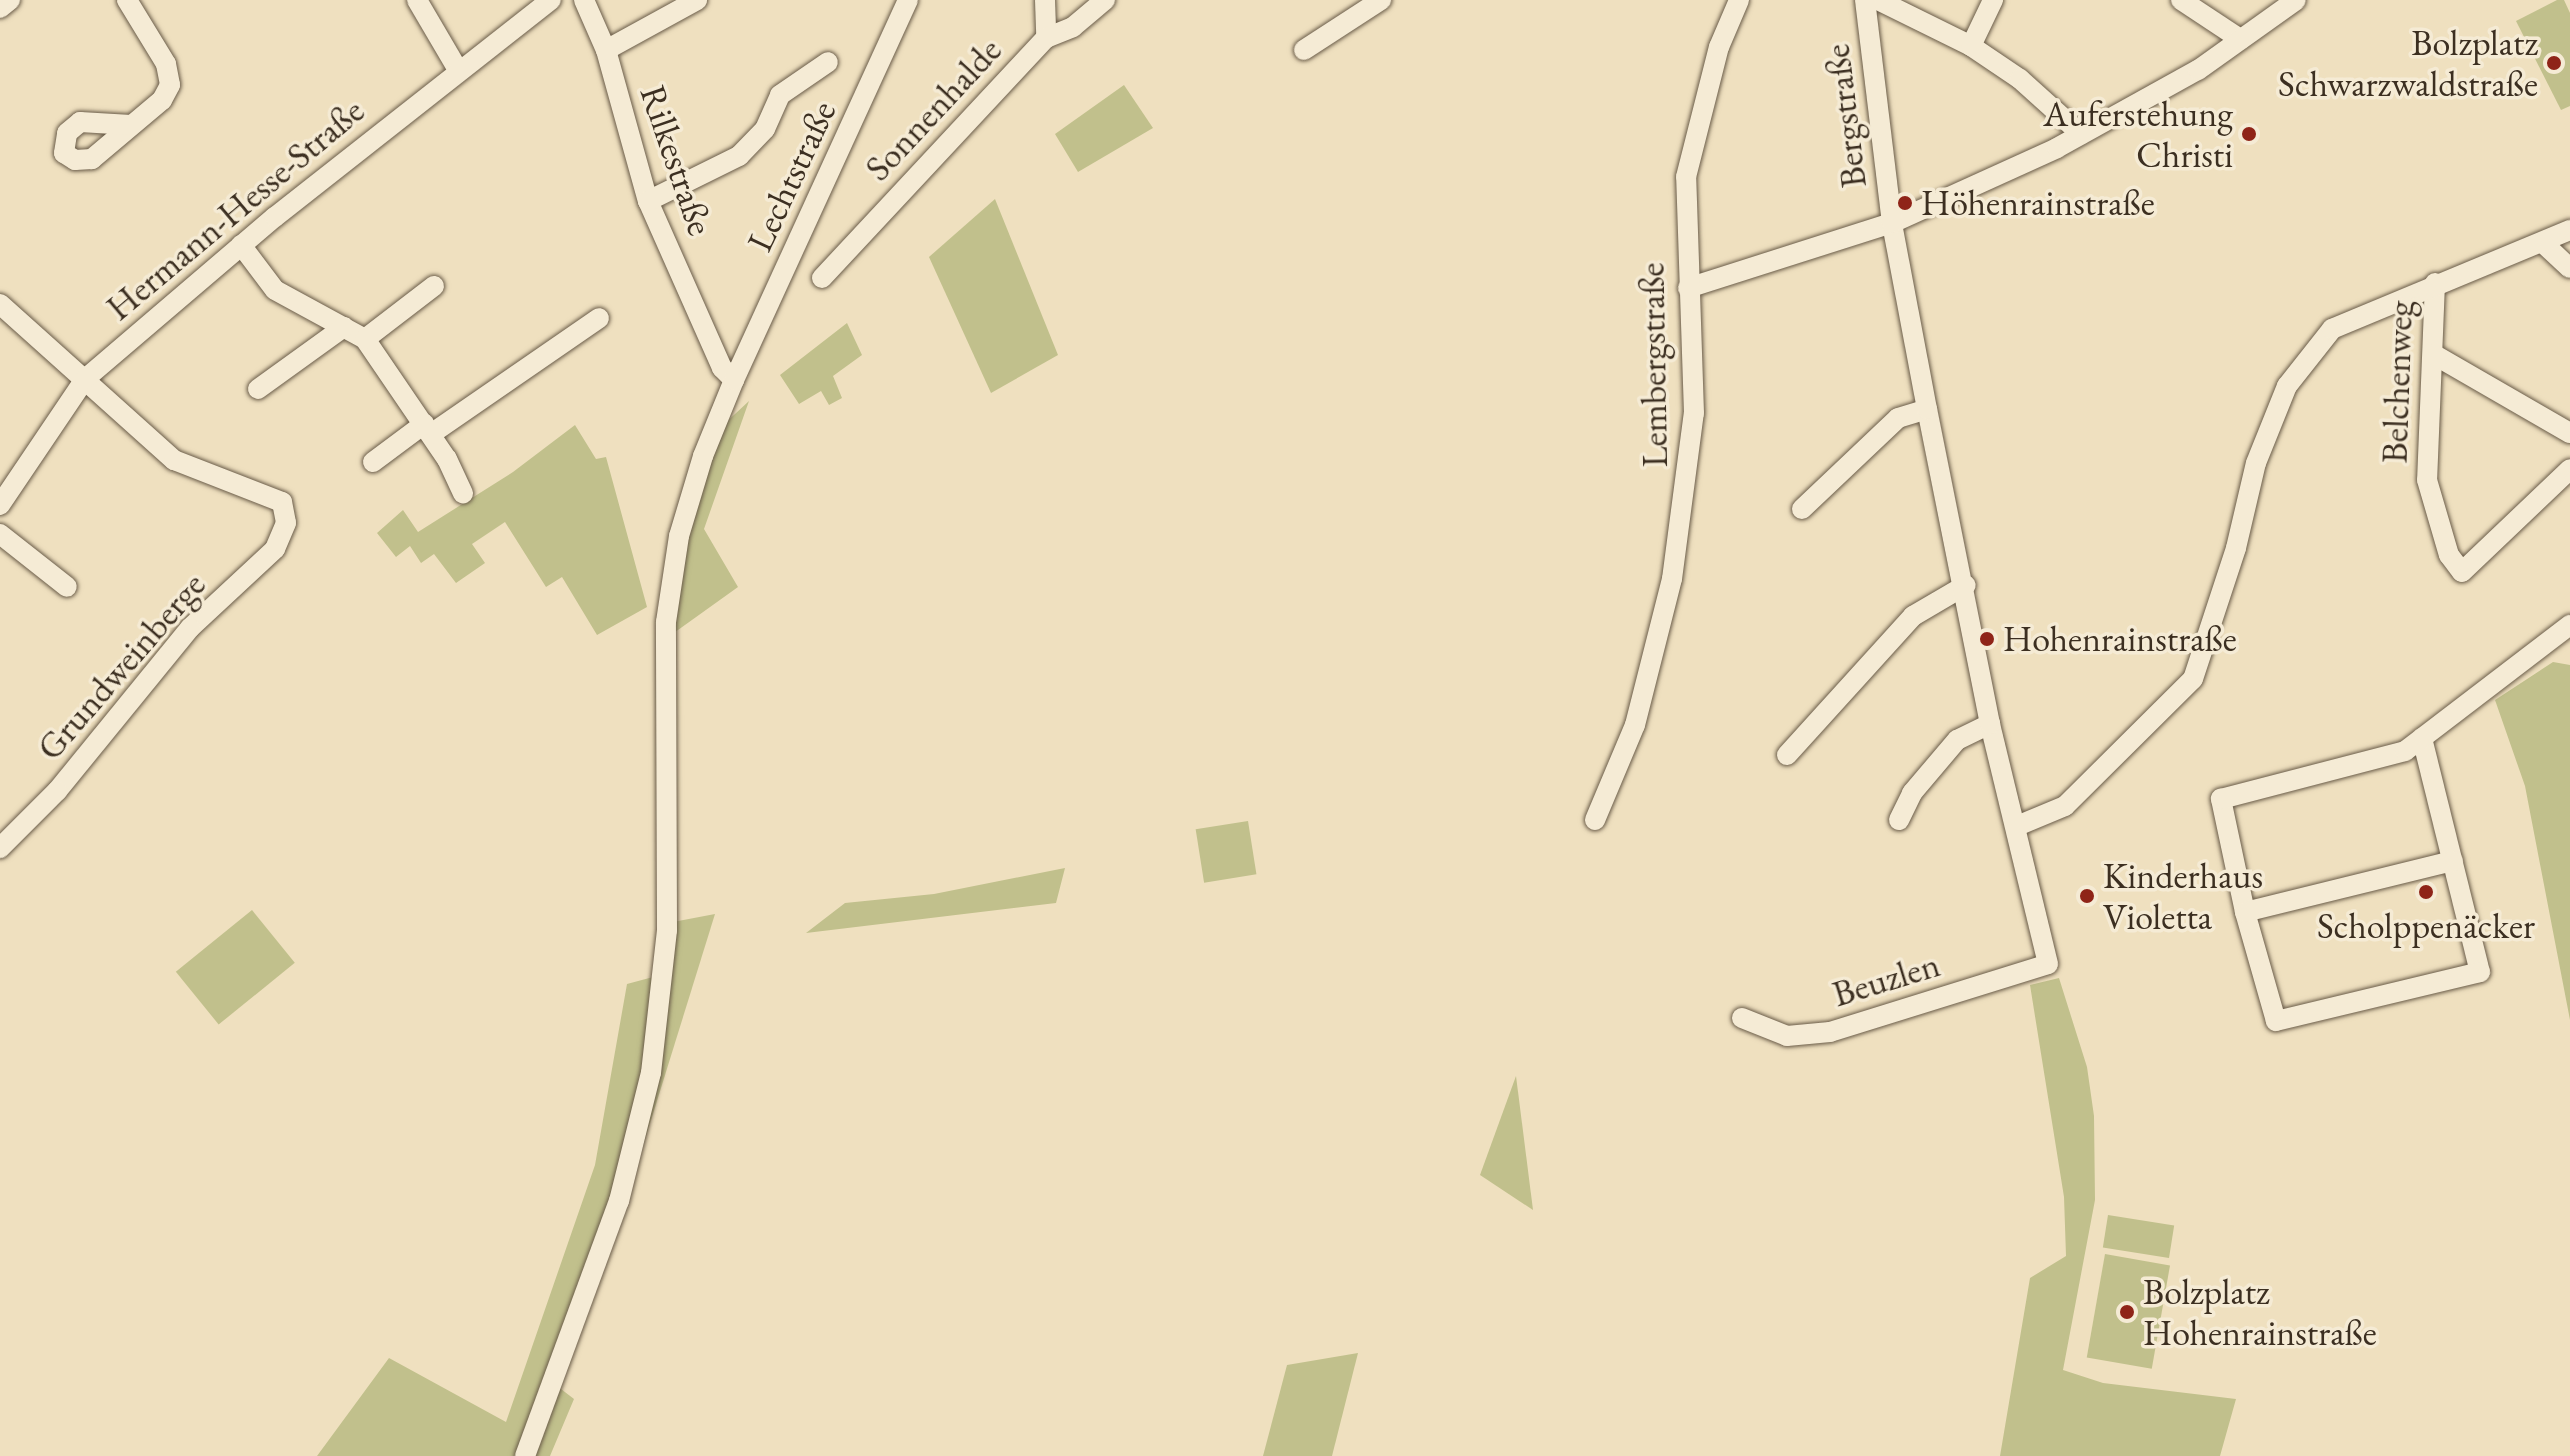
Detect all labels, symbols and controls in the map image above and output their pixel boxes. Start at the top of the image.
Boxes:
place label: Bolzplatz Schwarzwaldstraße [2278,20,2538,105]
street label: Sonnenhalde [856,29,1010,189]
street label: Bergstraße [1815,42,1875,190]
marker: Bolzplatz Schwarzwaldstraße [2545,54,2563,72]
street label: Rilkestraße [631,79,723,241]
street label: Hermann-Hesse-Straße [98,89,372,329]
place label: Auferstehung Christi [2043,91,2233,176]
street label: Lechtstraße [737,94,845,258]
marker: Auferstehung Christi [2240,125,2258,143]
place label: Höhenrainstraße [1921,181,2155,225]
marker: Höhenrainstraße [1896,194,1914,212]
street label: Lembergstraße [1630,262,1676,468]
street label: Belchenweg [2373,300,2421,464]
street label: Grundweinberge [28,563,214,769]
place label: Hohenrainstraße [2003,617,2237,661]
marker: Hohenrainstraße [1978,630,1996,648]
place label: Kinderhaus Violetta [2103,853,2263,938]
marker: Scholppenäcker [2417,883,2435,901]
marker: Kinderhaus Violetta [2078,887,2096,905]
place label: Scholppenäcker [2317,904,2535,948]
street label: Beuzlen [1827,942,1945,1016]
place label: Bolzplatz Hohenrainstraße [2143,1269,2377,1354]
marker: Bolzplatz Hohenrainstraße [2118,1303,2136,1321]

